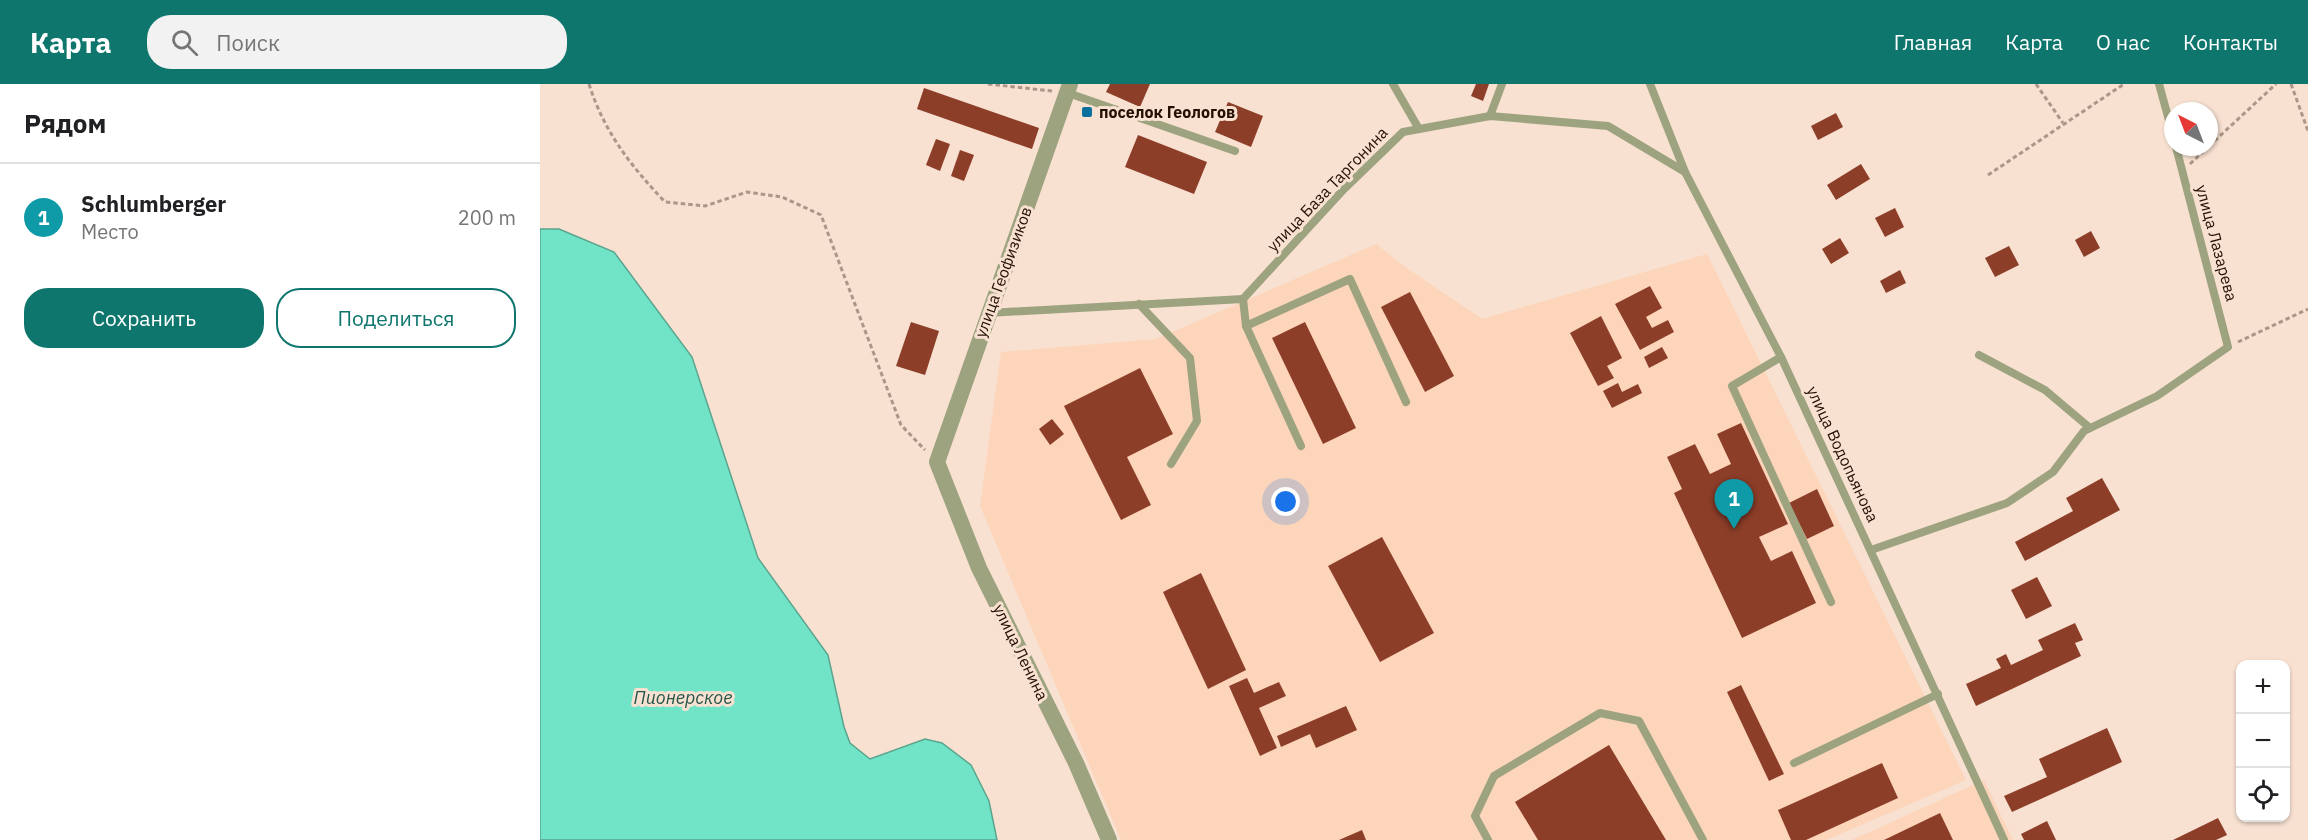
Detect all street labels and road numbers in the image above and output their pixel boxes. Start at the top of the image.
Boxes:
street label: улица База Таргонина [1262,122,1392,255]
street label: улица Лазарева [2192,183,2242,304]
street label: улица Геофизиков [970,204,1036,340]
street label: улица Водопьянова [1803,383,1883,526]
street label: улица Ленина [989,601,1053,704]

